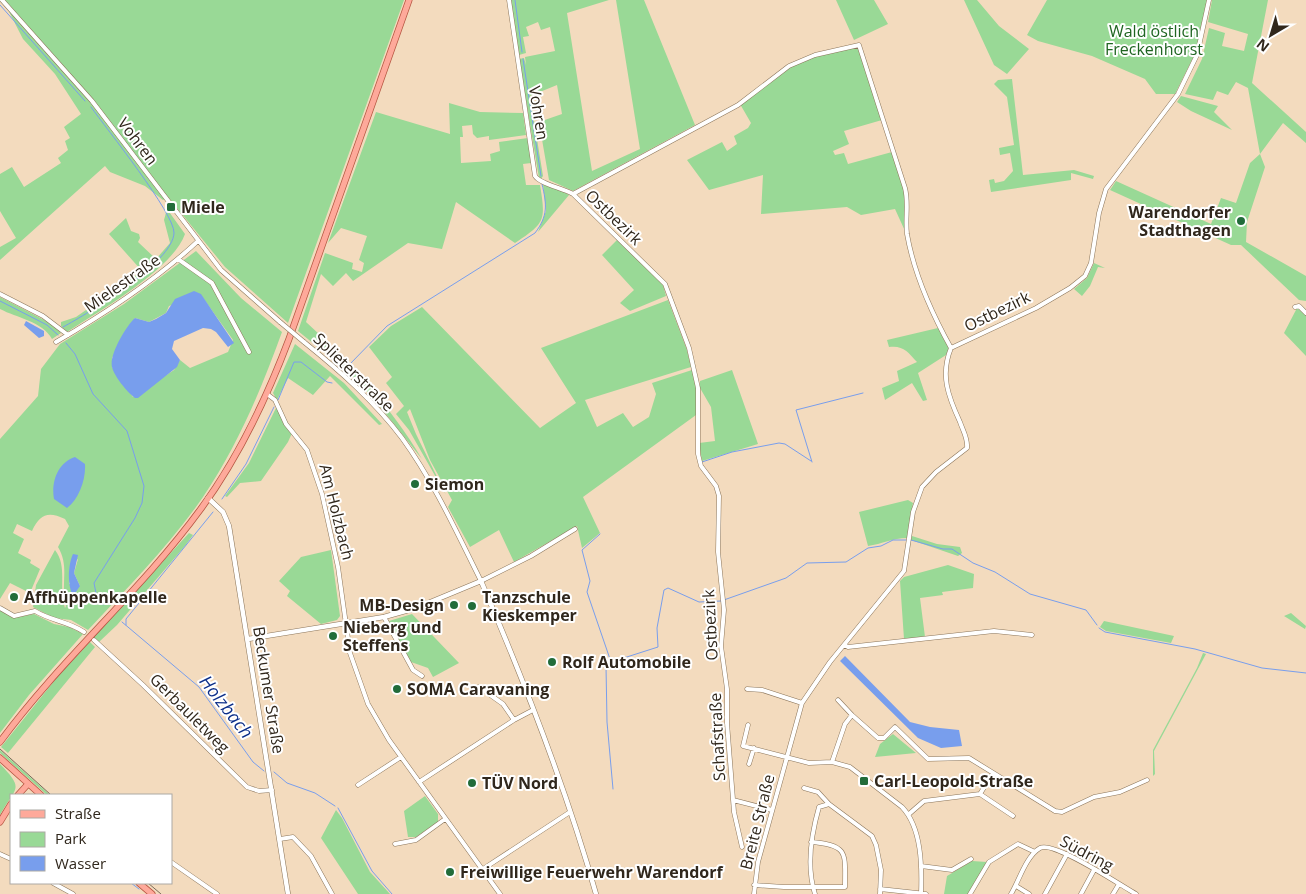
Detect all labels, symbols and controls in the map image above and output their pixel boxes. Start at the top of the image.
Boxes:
north arrow [1246,10,1296,60]
park label: Wald östlich Freckenhorst [1105,20,1203,60]
text: N [1252,35,1273,57]
street label: Vohren [524,84,554,142]
street label: Vohren [113,113,163,169]
street label: Ostbezirk [581,184,648,250]
place label: Miele [181,196,225,218]
marker: Miele [165,201,177,213]
place label: Warendorfer Stadthagen [1128,201,1231,241]
marker: Warendorfer Stadthagen [1235,215,1247,227]
street label: Mielestraße [80,249,164,317]
street label: Ostbezirk [960,285,1034,336]
street label: Splieterstraße [309,328,399,416]
street label: Am Holzbach [314,462,360,562]
place label: Siemon [425,473,484,495]
marker: Siemon [409,478,421,490]
place label: Affhüppenkapelle [24,586,167,608]
place label: Tanzschule Kieskemper [482,586,577,626]
street label: Ostbezirk [697,588,723,661]
marker: Affhüppenkapelle [8,591,20,603]
place label: MB-Design [359,594,444,616]
marker: MB-Design [448,599,460,611]
marker: Tanzschule Kieskemper [466,600,478,612]
place label: Nieberg und Steffens [343,616,442,656]
street label: Beckumer Straße [248,625,290,755]
marker: Nieberg und Steffens [327,630,339,642]
place label: Rolf Automobile [562,651,691,673]
marker: Rolf Automobile [546,656,558,668]
street label: Gerbauletweg [145,668,235,758]
water label: Holzbach [195,670,259,743]
place label: SOMA Caravaning [407,678,549,700]
marker: SOMA Caravaning [391,683,403,695]
street label: Schafstraße [704,692,730,782]
place label: Carl-Leopold-Straße [874,770,1033,792]
place label: TÜV Nord [482,772,558,794]
street label: Breite Straße [735,772,779,872]
marker: Carl-Leopold-Straße [858,775,870,787]
marker: TÜV Nord [466,777,478,789]
legend [10,794,172,884]
text: Straße [55,803,101,823]
text: Park [55,828,86,848]
street label: Südring [1056,830,1118,876]
text: Wasser [55,853,106,873]
place label: Freiwillige Feuerwehr Warendorf [460,861,723,883]
marker: Freiwillige Feuerwehr Warendorf [444,866,456,878]

